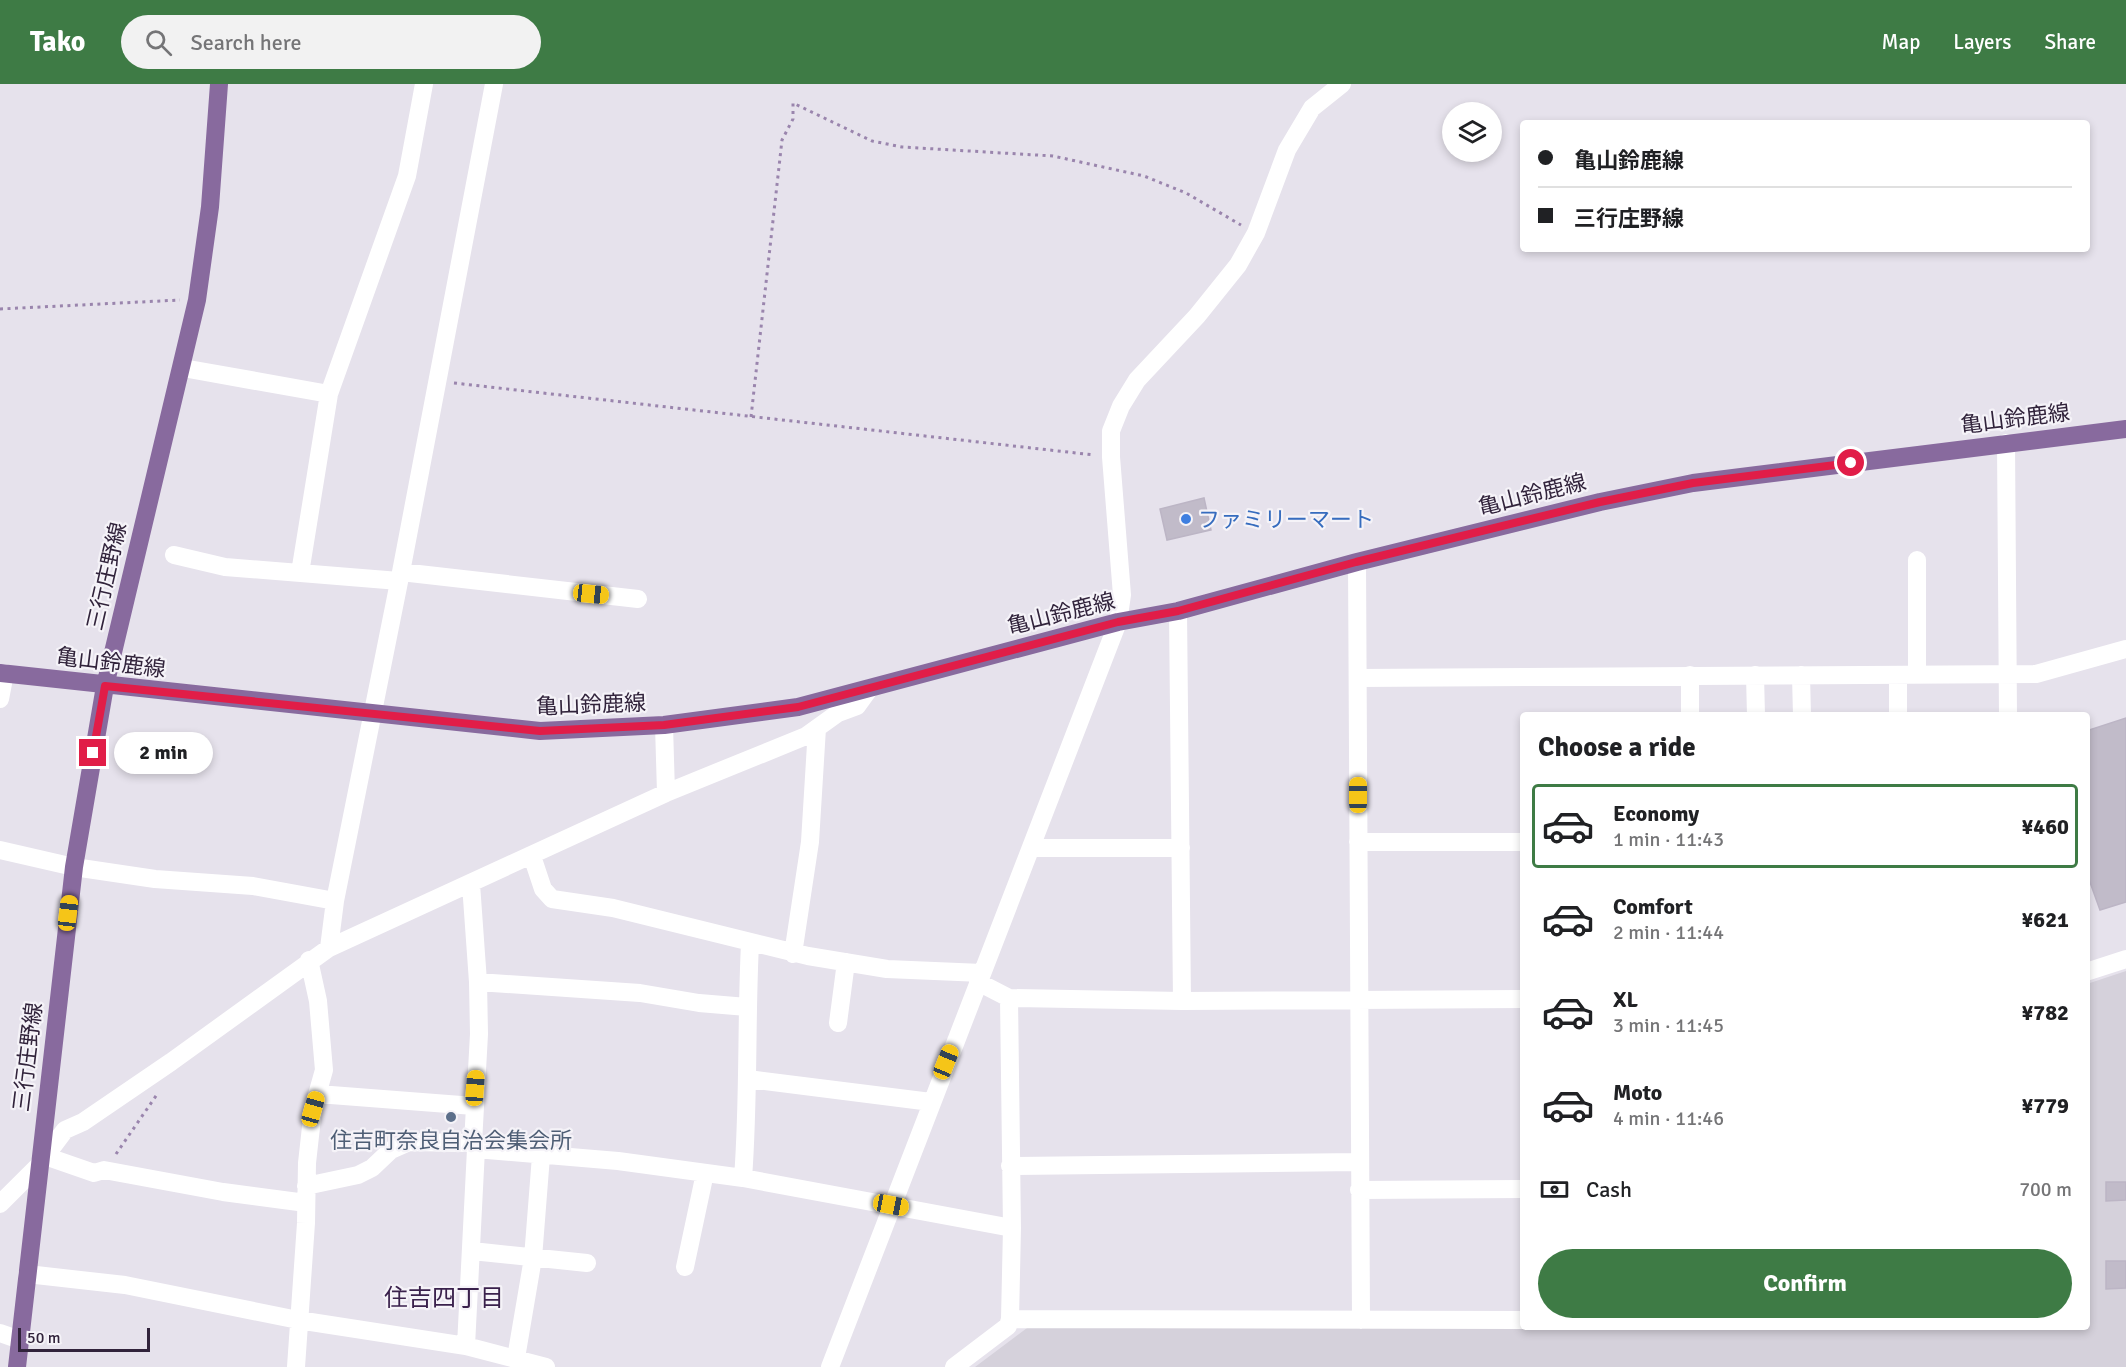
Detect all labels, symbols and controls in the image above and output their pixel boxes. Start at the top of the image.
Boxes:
search box [121,15,541,69]
text: Tako [30,25,85,59]
icon: search [142,26,175,59]
text: Search here [190,29,301,56]
text: Map [1882,29,1920,55]
text: Layers [1953,29,2011,55]
text: Share [2044,29,2096,55]
map controls [1442,102,1502,162]
button: layers [1442,102,1502,162]
text: 亀山鈴鹿線 [1574,147,1684,174]
text: 三行庄野線 [1574,205,1684,232]
street label: 亀山鈴鹿線 [1959,398,2071,439]
route start [1837,449,1864,476]
street label: 亀山鈴鹿線 [1475,468,1589,521]
place label: ファミリーマート [1198,506,1374,533]
marker: ファミリーマート [1179,512,1193,526]
street label: 三行庄野線 [81,519,132,633]
car [572,583,610,605]
street label: 亀山鈴鹿線 [1004,587,1118,640]
street label: 亀山鈴鹿線 [55,642,167,683]
street label: 亀山鈴鹿線 [536,689,646,720]
text: Choose a ride [1538,731,1696,764]
callout: 2 min [114,732,213,774]
route end [79,739,106,766]
text: 2 min [139,740,188,765]
car [1349,777,1367,813]
icon: car [1541,799,1595,853]
text: Economy [1613,800,1699,827]
text: ¥460 [2021,813,2069,840]
text: 1 min · 11:43 [1613,827,1724,852]
icon: car [1541,892,1595,946]
text: Comfort [1613,893,1693,920]
car [57,894,79,932]
text: ¥621 [2021,906,2069,933]
text: 2 min · 11:44 [1613,920,1724,945]
icon: car [1541,985,1595,1039]
text: XL [1613,986,1638,1013]
text: ¥782 [2021,999,2069,1026]
street label: 三行庄野線 [7,1001,48,1113]
text: 3 min · 11:45 [1613,1013,1724,1038]
car [931,1042,961,1082]
car [465,1069,485,1107]
icon: car [1541,1078,1595,1132]
text: Moto [1613,1079,1662,1106]
car [299,1089,327,1129]
text: ¥779 [2021,1092,2069,1119]
text: 4 min · 11:46 [1613,1106,1724,1131]
marker: 住吉町奈良自治会集会所 [444,1110,458,1124]
place label: 住吉町奈良自治会集会所 [330,1127,572,1154]
icon: cash [1538,1173,1571,1206]
text: Cash [1586,1176,1632,1203]
text: 700 m [2019,1177,2072,1202]
car [872,1193,910,1217]
button: Confirm [1538,1249,2072,1318]
district label: 住吉四丁目 [384,1283,504,1313]
scale bar [18,1325,150,1352]
text: 50 m [27,1328,61,1348]

